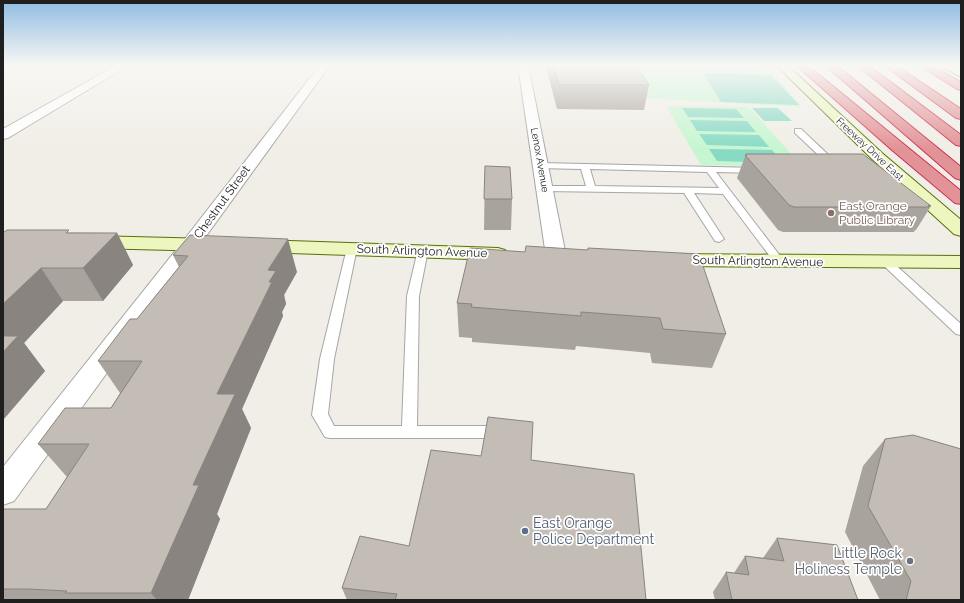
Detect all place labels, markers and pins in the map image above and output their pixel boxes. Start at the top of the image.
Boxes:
place label: East Orange Public Library [839,199,915,227]
marker: East Orange Public Library [826,208,836,218]
place label: East Orange Police Department [533,515,654,547]
marker: East Orange Police Department [520,526,530,536]
place label: Little Rock Holiness Temple [795,545,903,577]
marker: Little Rock Holiness Temple [905,556,915,566]

